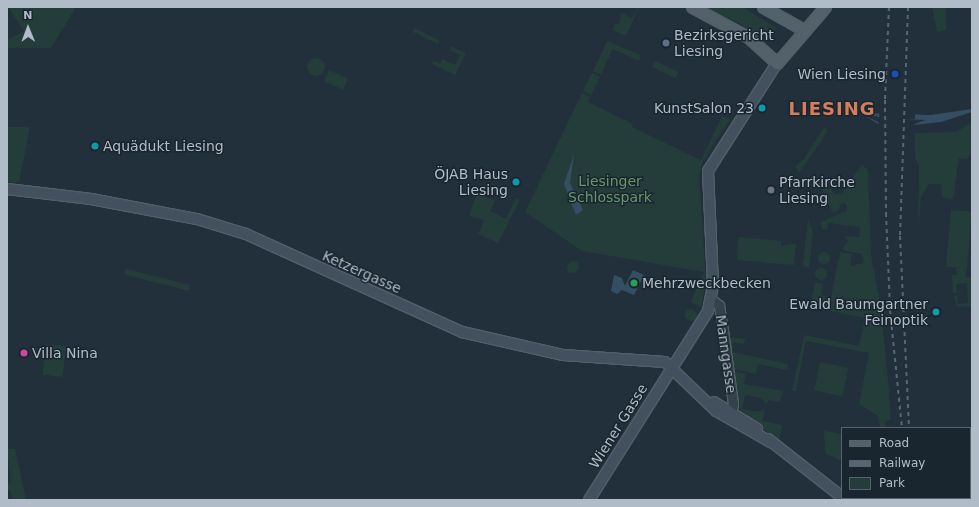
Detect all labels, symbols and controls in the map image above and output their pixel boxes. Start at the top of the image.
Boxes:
north arrow [8,8,48,48]
text: N [23,9,33,22]
place label: Bezirksgericht Liesing [674,27,774,60]
marker: Bezirksgericht Liesing [661,38,671,48]
place label: Wien Liesing [797,66,886,82]
marker: Wien Liesing [889,68,901,80]
district label: LIESING [789,98,875,120]
place label: KunstSalon 23 [654,100,754,116]
marker: KunstSalon 23 [757,103,767,113]
place label: Aquädukt Liesing [103,138,224,154]
marker: Aquädukt Liesing [90,141,100,151]
place label: ÖJAB Haus Liesing [434,166,508,198]
park label: Liesinger Schlosspark [568,173,652,206]
place label: Pfarrkirche Liesing [779,174,855,206]
marker: ÖJAB Haus Liesing [511,177,521,187]
marker: Pfarrkirche Liesing [766,185,776,195]
street label: Ketzergasse [320,247,404,297]
place label: Mehrzweckbecken [642,275,771,291]
marker: Mehrzweckbecken [629,278,639,288]
place label: Ewald Baumgartner Feinoptik [789,296,928,328]
marker: Ewald Baumgartner Feinoptik [931,307,941,317]
street label: Manngasse [712,314,740,394]
place label: Villa Nina [32,345,98,361]
marker: Villa Nina [19,348,29,358]
street label: Wiener Gasse [585,381,651,471]
legend [841,427,971,499]
text: Road [879,436,909,450]
text: Railway [879,456,925,470]
text: Park [879,476,905,490]

